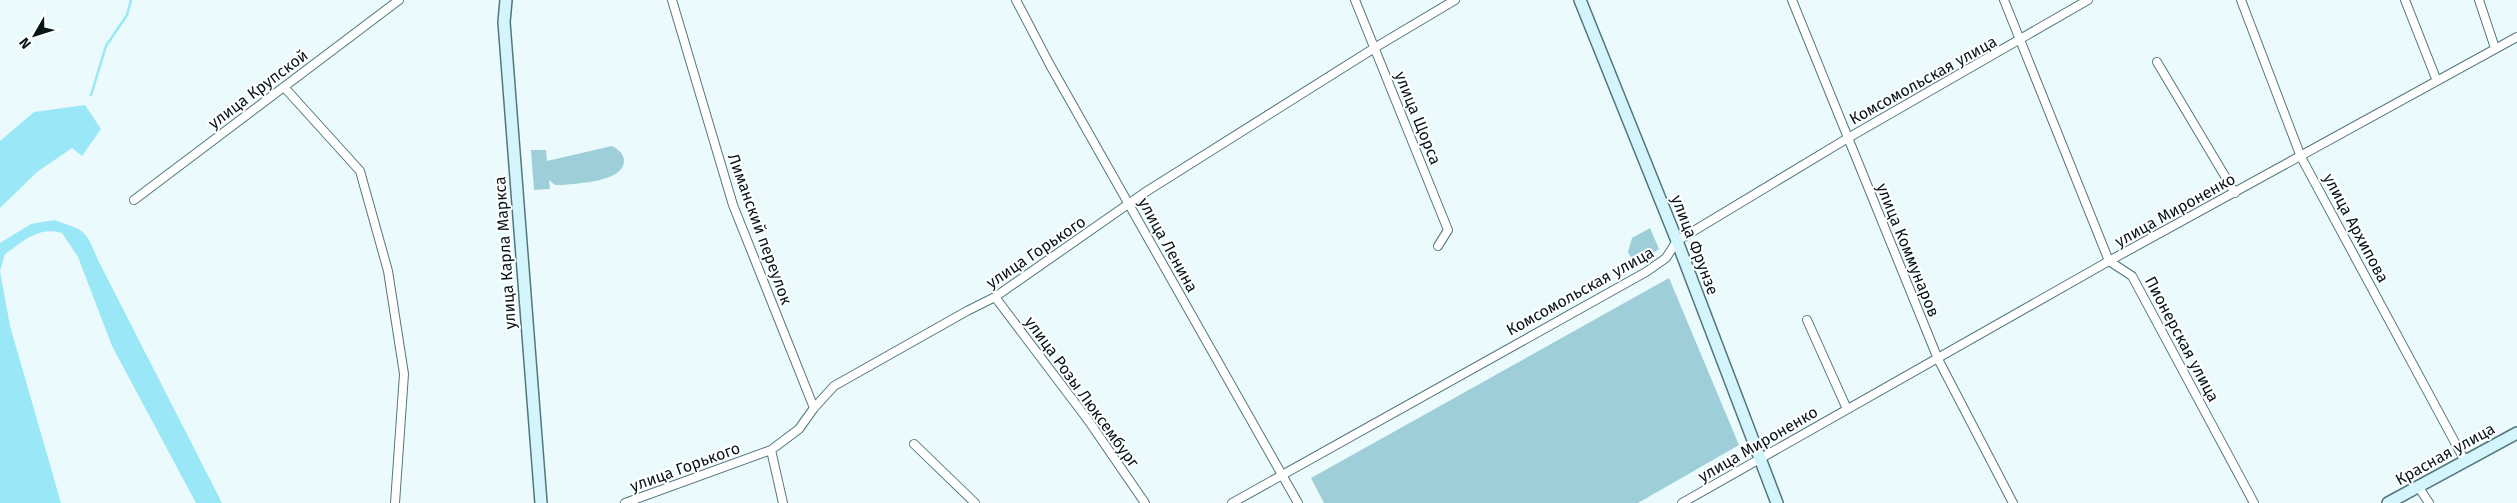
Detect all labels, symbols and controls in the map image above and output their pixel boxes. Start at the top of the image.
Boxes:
north arrow [10,10,60,60]
street label: Комсомольская улица [1846,32,2000,128]
text: N [16,34,35,52]
street label: улица Крупской [204,45,312,133]
street label: улица Щорса [1391,69,1445,167]
street label: Лиманский переулок [724,151,796,308]
street label: улица Мироненко [2111,169,2239,251]
street label: улица Архипова [2319,170,2393,286]
street label: улица Карла Маркса [490,176,520,330]
street label: улица Коммунаров [1872,180,1944,320]
street label: улица Фрунзе [1667,192,1723,298]
street label: улица Ленина [1134,194,1202,296]
street label: улица Горького [983,212,1089,292]
street label: Комсомольская улица [1503,243,1657,339]
street label: Пионерская улица [2141,273,2223,405]
street label: улица Розы Люксембург [1021,313,1143,471]
street label: улица Мироненко [1695,402,1821,486]
street label: Красная улица [2392,419,2498,489]
street label: улица Горького [627,438,743,496]

